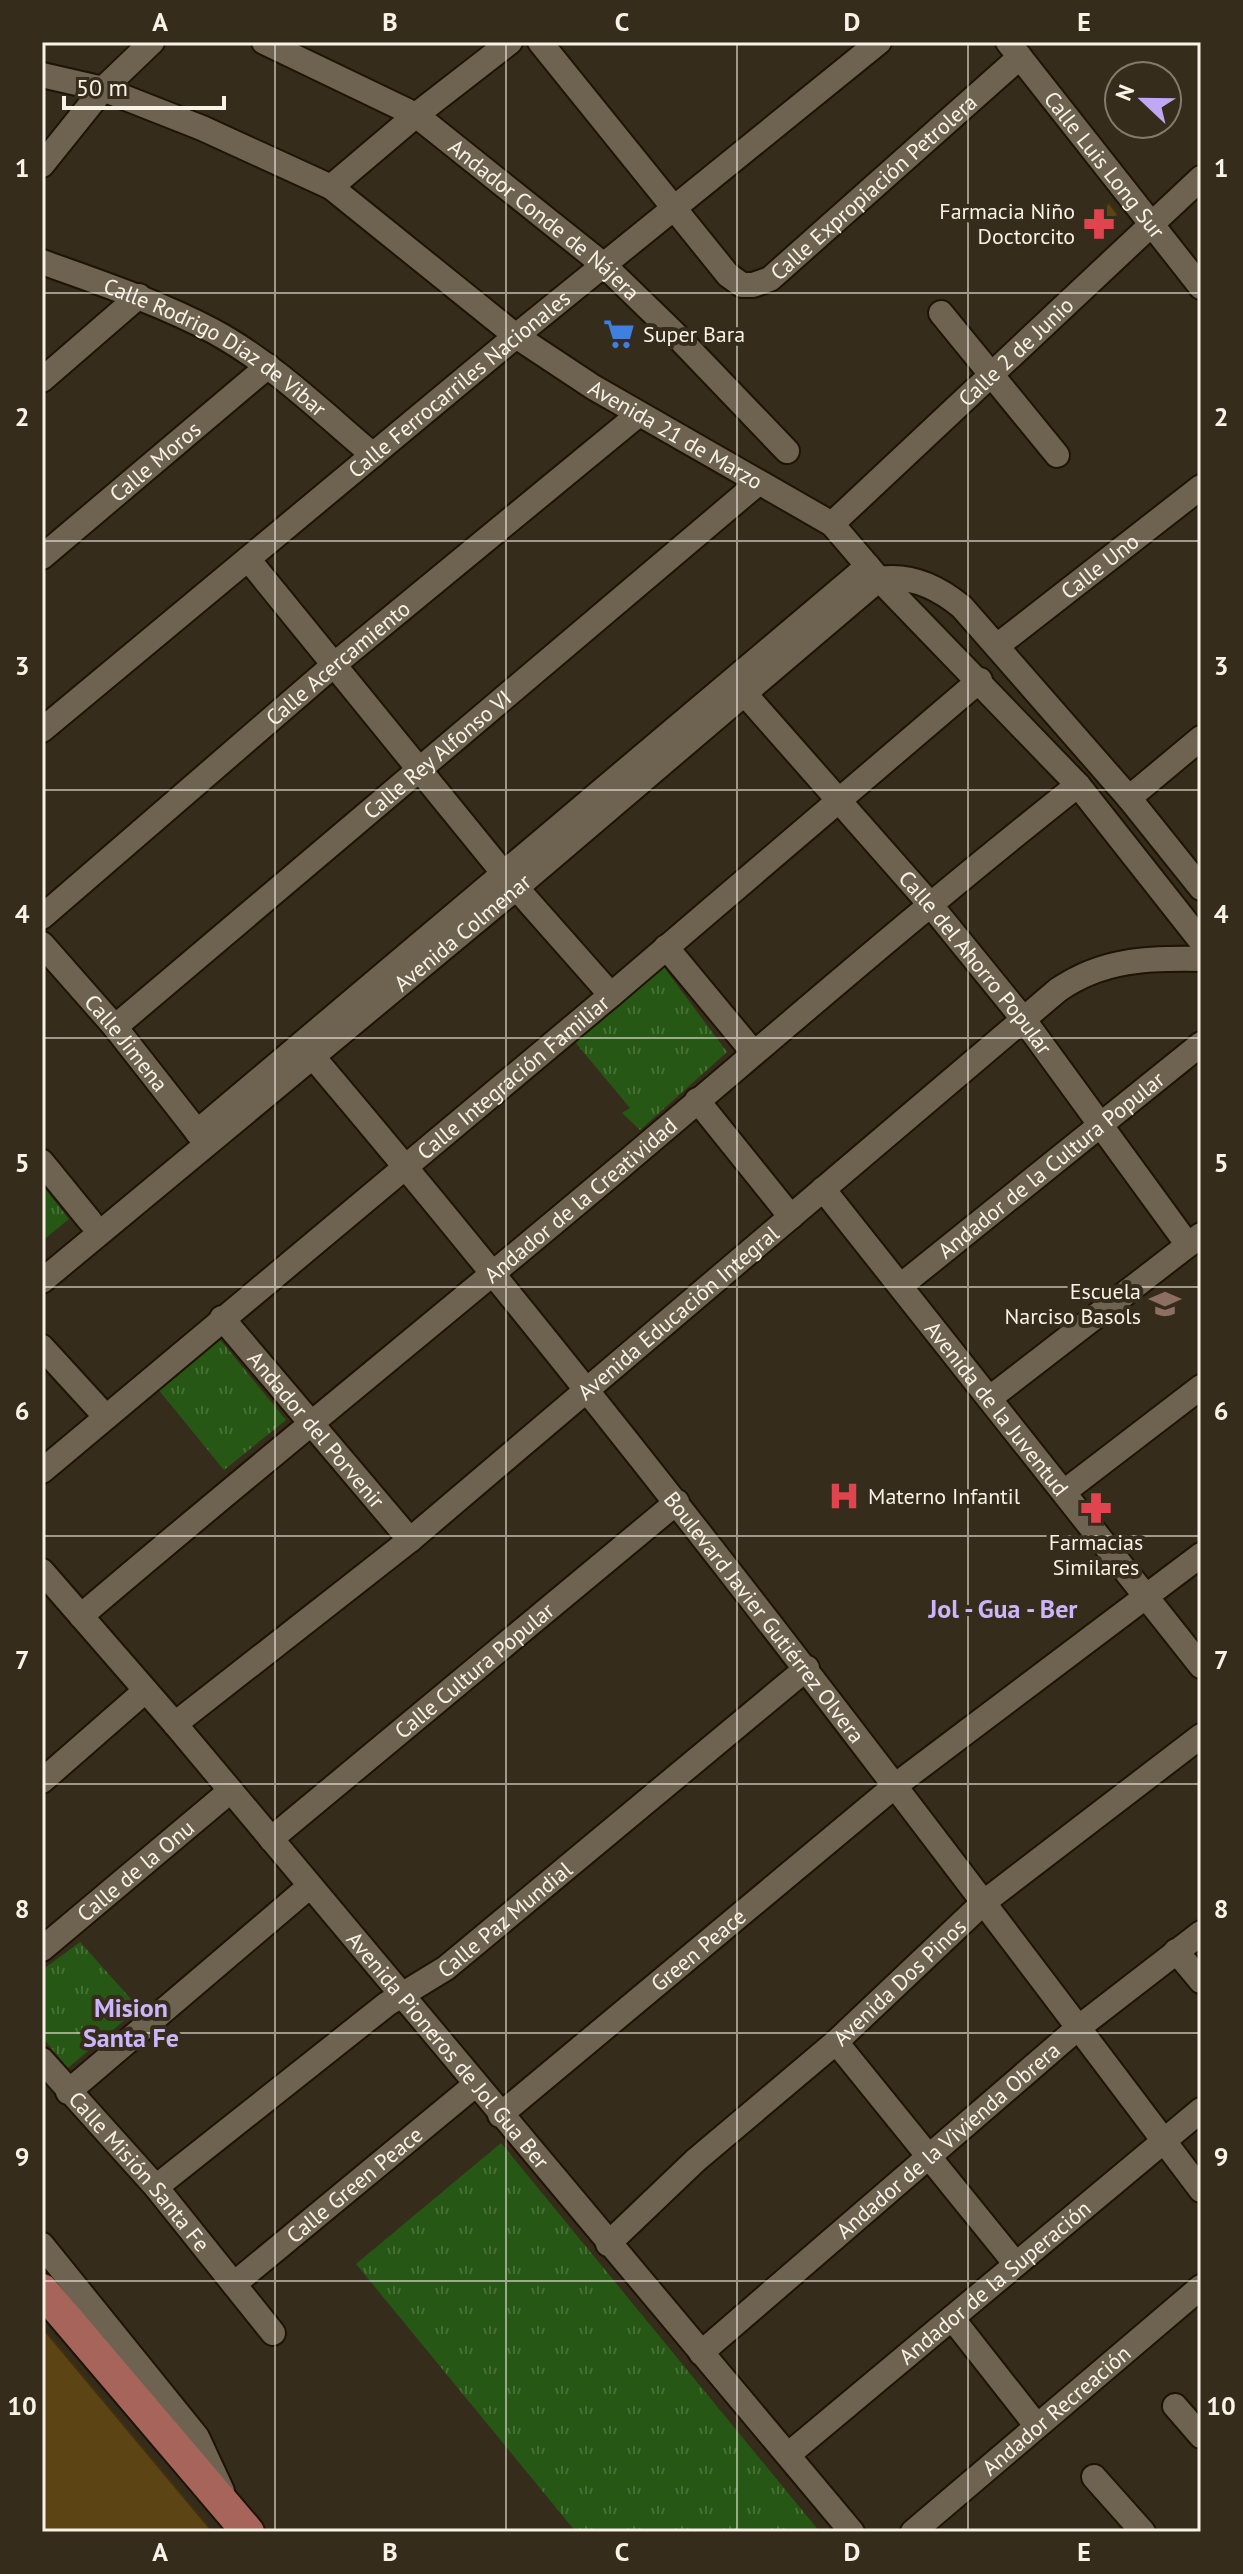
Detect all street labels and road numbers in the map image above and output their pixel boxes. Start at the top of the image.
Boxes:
street label: Calle Luis Long Sur [1038,85,1171,244]
street label: Calle Expropiación Petrolera [764,88,983,286]
street label: Andador Conde de Nájera [443,133,646,306]
street label: Calle Rodrigo Díaz de Vibar [100,271,333,423]
street label: Calle Ferrocarriles Nacionales [342,284,576,484]
street label: Calle 2 de Junio [952,291,1079,412]
street label: Avenida 21 de Marzo [584,373,768,495]
street label: Calle Moros [104,415,206,508]
street label: Calle Uno [1055,527,1144,605]
street label: Calle Acercamiento [260,594,416,732]
street label: Calle Rey Alfonso VI [357,684,517,825]
street label: Calle del Ahorro Popular [893,865,1059,1060]
street label: Avenida Colmenar [388,867,537,997]
street label: Calle Jimena [79,988,174,1097]
street label: Calle Integración Familiar [411,988,615,1166]
street label: Andador de la Cultura Popular [932,1065,1170,1264]
street label: Andador de la Creatividad [478,1111,683,1289]
street label: Avenida Educación Integral [572,1219,785,1406]
street label: Avenida de la Juventud [919,1315,1075,1502]
street label: Andador del Porvenir [242,1345,391,1514]
street label: Boulevard Javier Gutiérrez Olvera [658,1486,871,1749]
street label: Calle Cultura Popular [389,1596,560,1745]
street label: Calle de la Onu [71,1813,200,1928]
street label: Calle Paz Mundial [432,1855,578,1984]
street label: Green Peace [645,1902,751,1997]
street label: Avenida Dos Pinos [827,1912,972,2052]
street label: Avenida Pioneros de Jol Gua Ber [341,1926,556,2175]
street label: Andador de la Vivienda Obrera [830,2036,1066,2244]
street label: Calle Misión Santa Fe [63,2085,216,2257]
street label: Calle Green Peace [280,2120,428,2249]
street label: Andador de la Superación [893,2194,1096,2370]
street label: Andador Recreación [976,2339,1136,2481]

